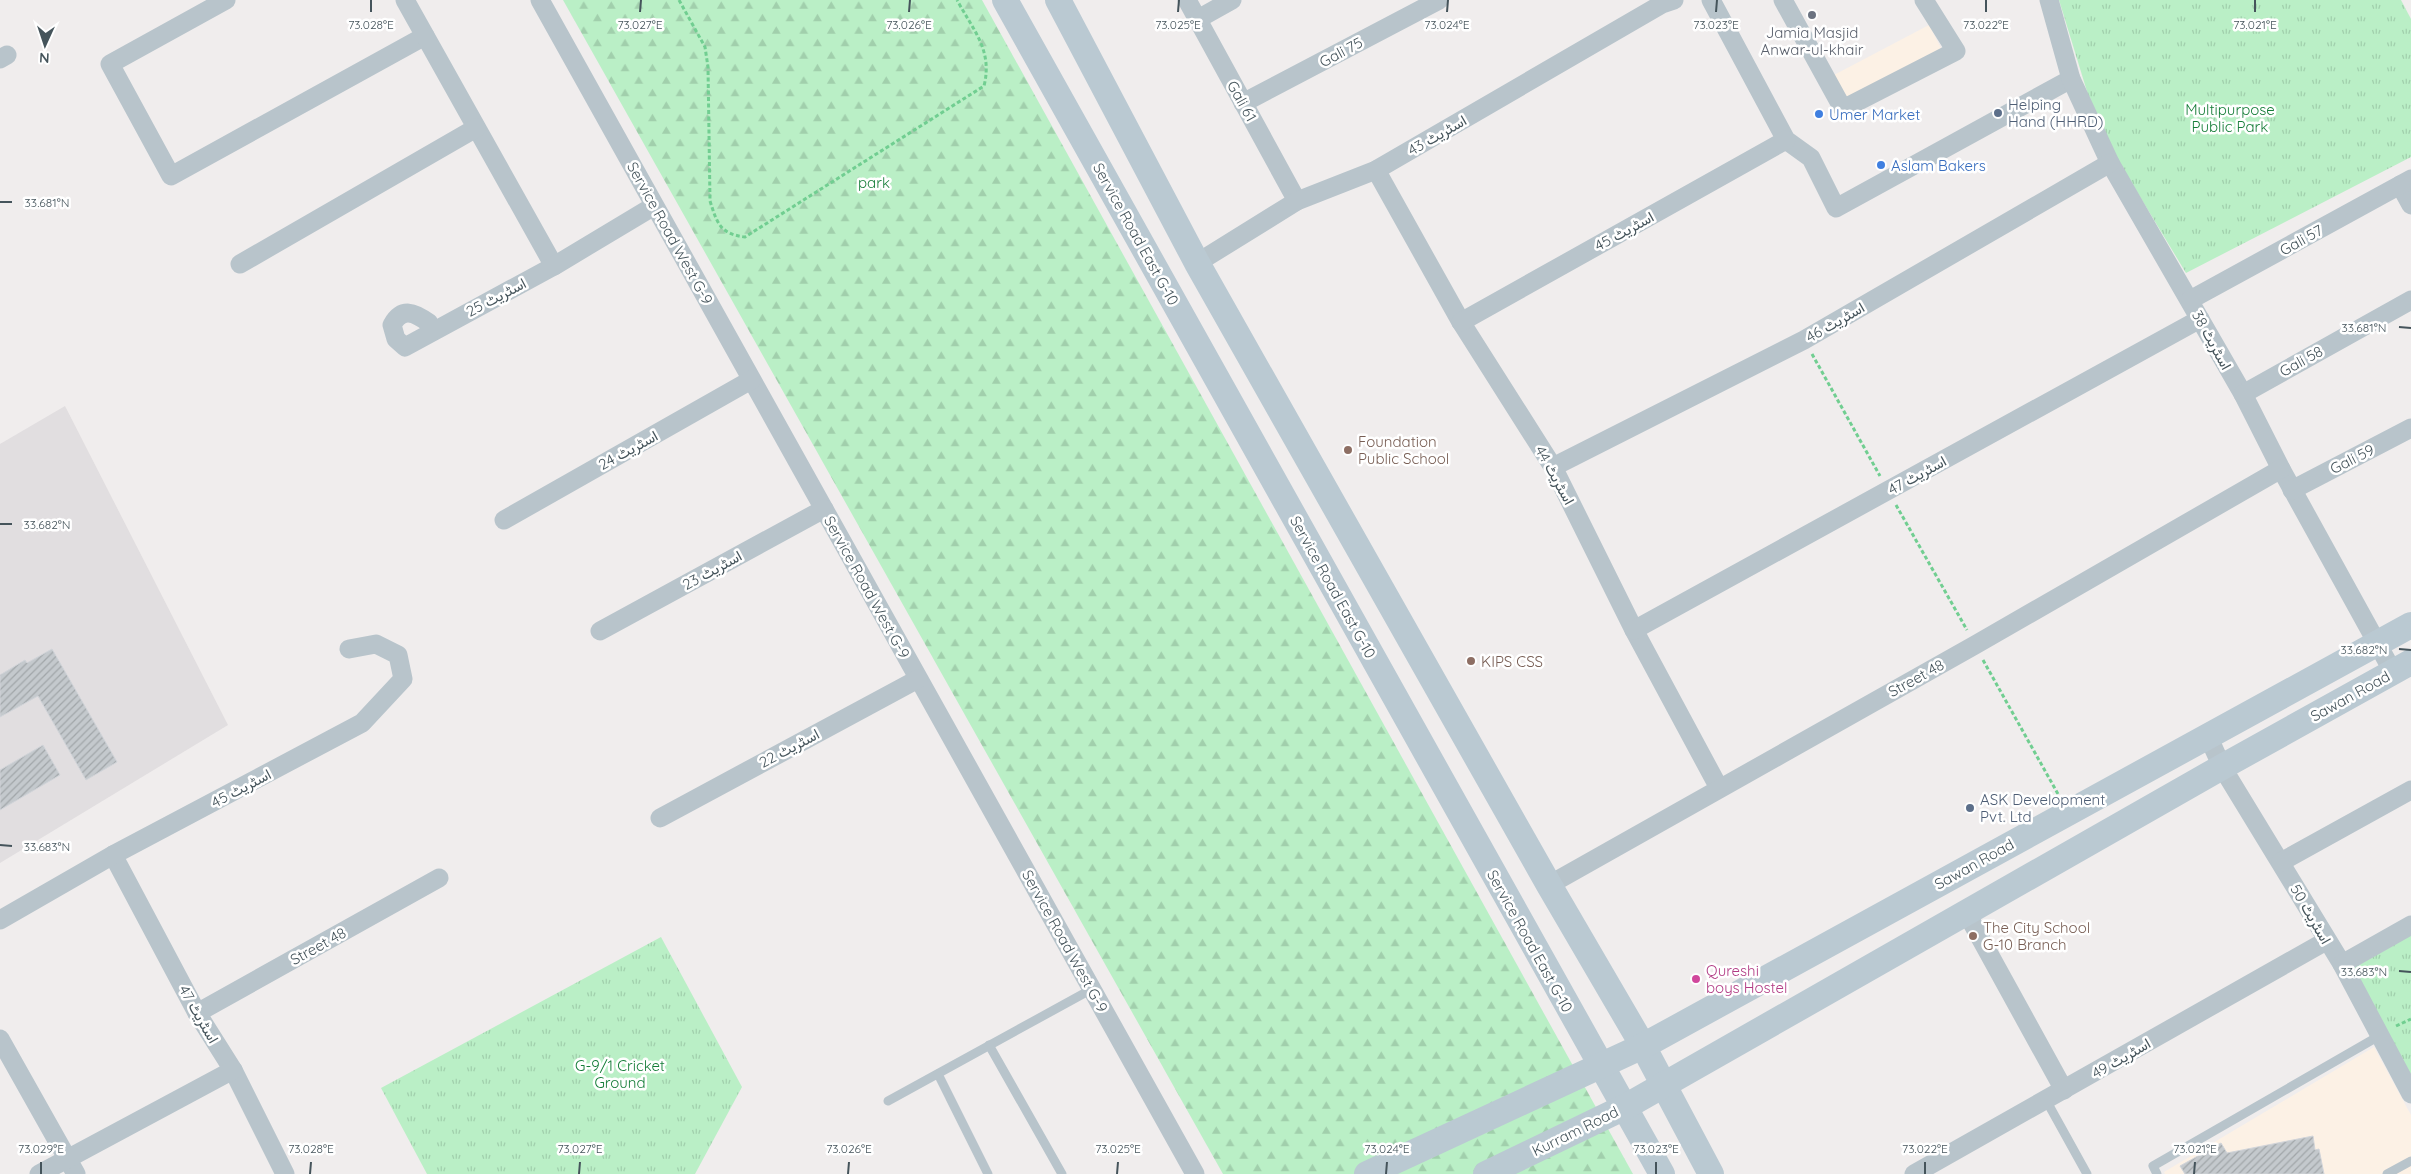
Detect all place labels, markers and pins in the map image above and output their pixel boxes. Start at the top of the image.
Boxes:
marker: Jamia Masjid Anwar-ul-khair [1806,9,1818,21]
place label: Jamia Masjid Anwar-ul-khair [1761,23,1864,59]
place label: Helping Hand (HHRD) [2008,95,2103,131]
place label: Umer Market [1829,105,1920,124]
marker: Helping Hand (HHRD) [1992,107,2004,119]
marker: Umer Market [1813,108,1825,120]
place label: Aslam Bakers [1891,156,1986,175]
marker: Aslam Bakers [1875,159,1887,171]
place label: Foundation Public School [1358,432,1449,468]
marker: Foundation Public School [1342,444,1354,456]
place label: KIPS CSS [1481,652,1543,671]
marker: KIPS CSS [1465,655,1477,667]
place label: ASK Development Pvt. Ltd [1980,790,2105,826]
marker: ASK Development Pvt. Ltd [1964,802,1976,814]
place label: The City School G-10 Branch [1983,918,2090,954]
marker: The City School G-10 Branch [1967,930,1979,942]
place label: Qureshi boys Hostel [1706,961,1787,997]
marker: Qureshi boys Hostel [1690,973,1702,985]

